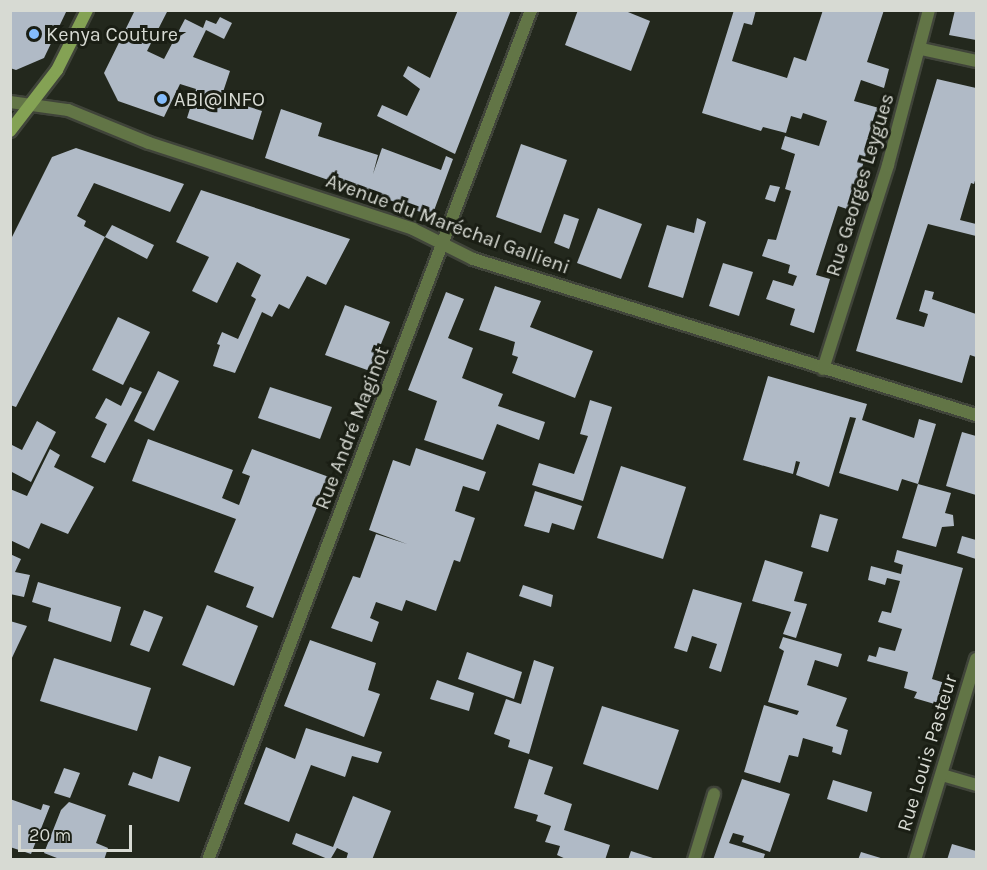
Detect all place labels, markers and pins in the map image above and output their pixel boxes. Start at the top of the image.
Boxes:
place label: Kenya Couture [46,22,178,46]
marker: Kenya Couture [27,27,41,41]
place label: ABI@INFO [174,87,265,111]
marker: ABI@INFO [155,92,169,106]

